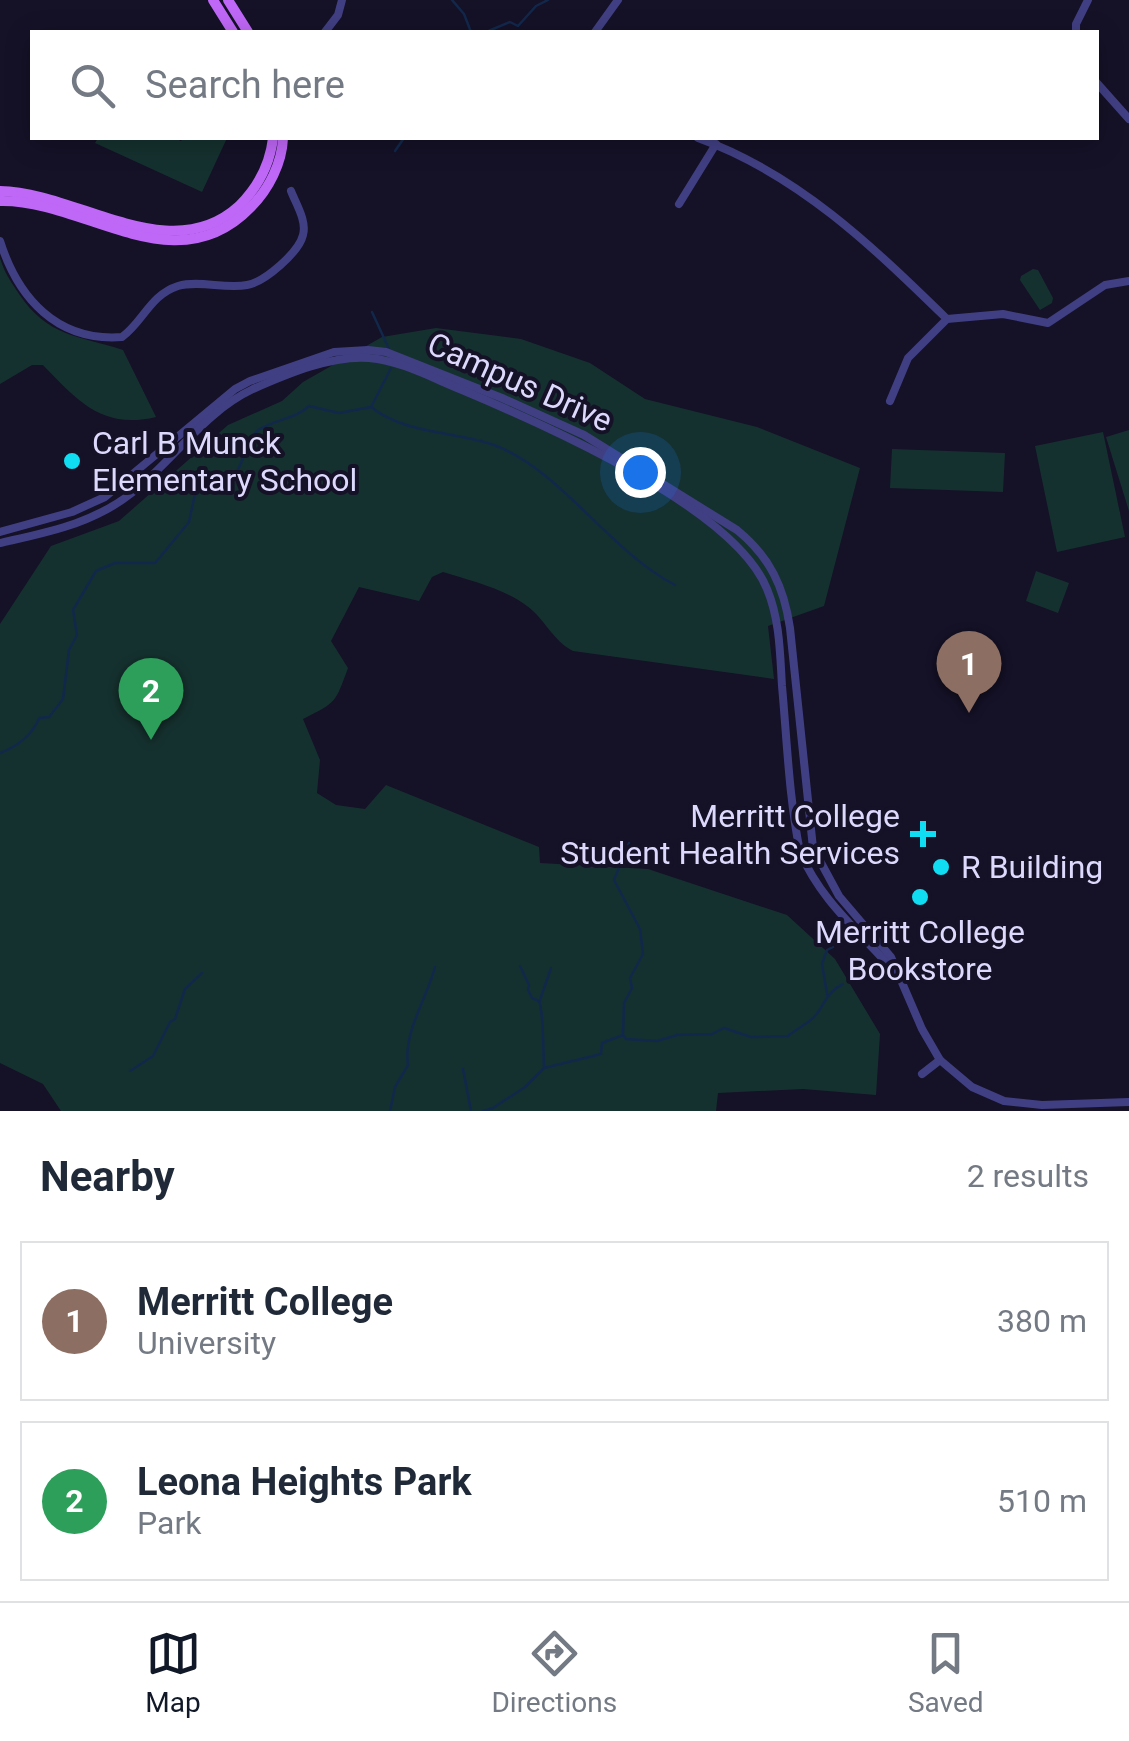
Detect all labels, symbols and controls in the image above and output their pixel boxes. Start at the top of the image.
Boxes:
search box [30,30,1099,140]
icon: search [65,58,120,113]
text: Search here [145,63,345,107]
street label: Campus Drive [422,324,618,440]
place label: Carl B Munck Elementary School [92,424,357,499]
your location [615,447,666,498]
marker: Carl B Munck Elementary School [61,450,83,472]
pin: 1 [936,630,1002,713]
pin: 2 [118,658,184,740]
place label: Merritt College Student Health Services [560,797,900,872]
marker: Merritt College Student Health Services [910,821,936,847]
place label: R Building [961,848,1103,886]
marker: R Building [930,856,952,878]
marker: Merritt College Bookstore [909,886,931,908]
place label: Merritt College Bookstore [815,913,1025,988]
text: Nearby [40,1152,175,1201]
text: 2 results [967,1157,1089,1195]
text: Merritt College [137,1280,393,1324]
text: 1 [65,1302,84,1340]
text: 380 m [997,1302,1087,1340]
text: University [137,1324,276,1362]
text: Leona Heights Park [137,1460,472,1504]
text: 2 [65,1482,84,1520]
text: 510 m [997,1482,1087,1520]
text: Park [137,1504,201,1542]
tab: Map [145,1626,201,1719]
tab: Directions [491,1626,617,1719]
tab: Saved [908,1626,984,1719]

